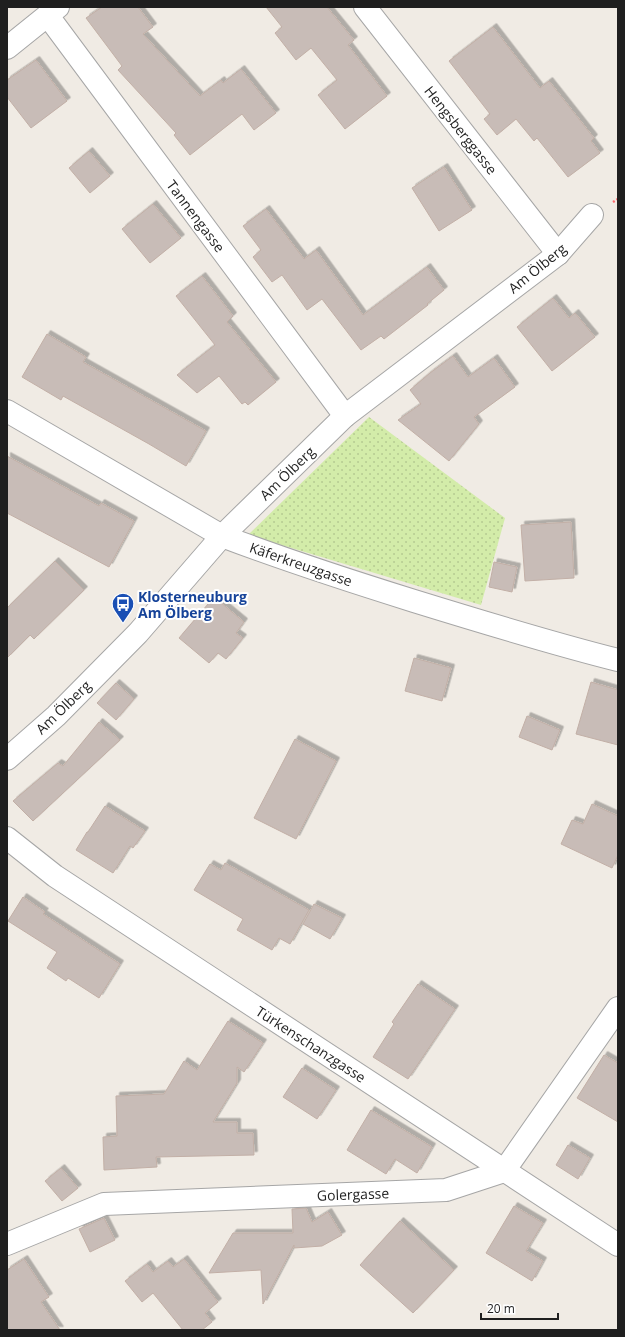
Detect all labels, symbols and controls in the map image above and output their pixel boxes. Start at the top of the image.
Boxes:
street label: Hengsberggasse [420,82,502,178]
street label: Tannengasse [163,176,229,256]
street label: Am Ölberg [504,238,570,297]
street label: Am Ölberg [255,442,319,504]
street label: Käferkreuzgasse [247,538,355,590]
place label: Klosterneuburg Am Ölberg [138,587,247,622]
bus stop icon: Klosterneuburg Am Ölberg [110,591,136,624]
street label: Am Ölberg [31,676,95,738]
street label: Türkenschanzgasse [252,1001,370,1087]
street label: Golergasse [317,1183,390,1205]
scale bar [481,1295,558,1321]
text: 20 m [487,1300,515,1317]

